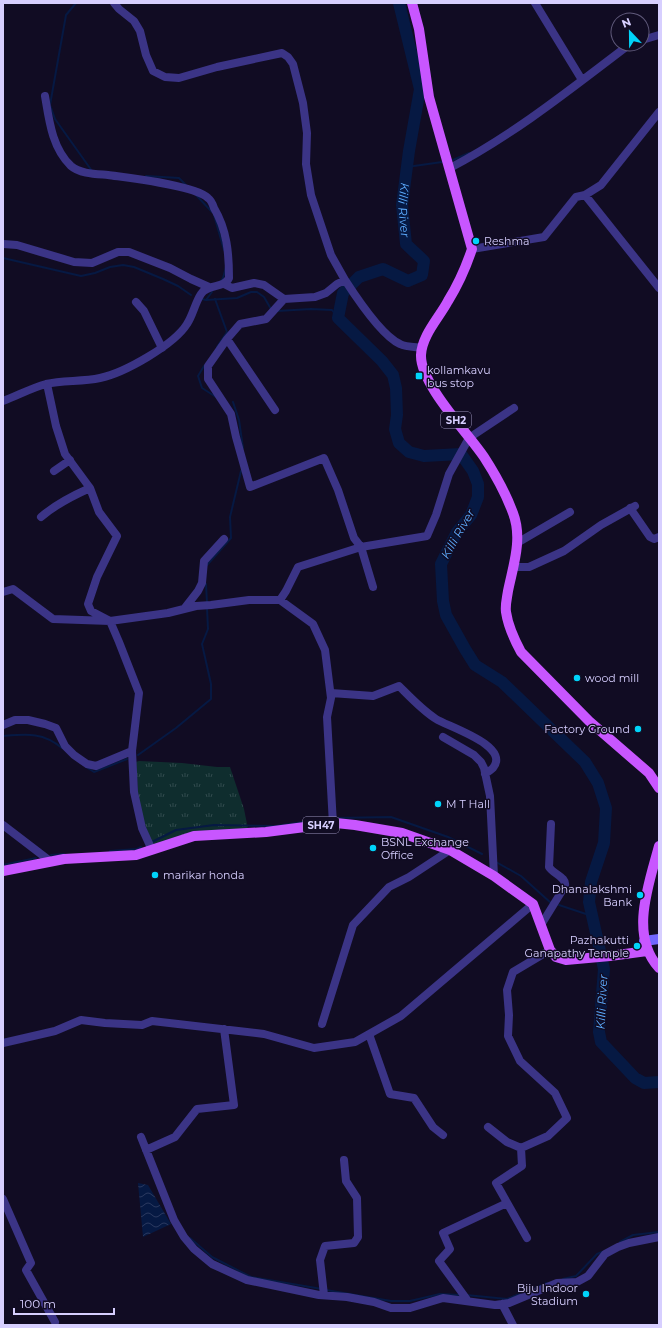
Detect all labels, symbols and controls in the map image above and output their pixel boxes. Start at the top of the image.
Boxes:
north arrow [610,12,650,52]
text: N [620,15,633,31]
water label: Killi River [395,182,413,238]
place label: Reshma [484,234,530,248]
marker: Reshma [471,236,481,246]
place label: kollamkavu bus stop [427,363,491,390]
marker: kollamkavu bus stop [414,371,424,381]
road number: SH2 [441,412,471,428]
water label: Killi River [437,506,478,561]
place label: wood mill [585,671,639,685]
marker: wood mill [572,673,582,683]
place label: Factory Ground [544,722,630,736]
marker: Factory Ground [633,724,643,734]
place label: M T Hall [446,797,490,811]
marker: M T Hall [433,799,443,809]
road number: SH47 [303,817,339,833]
place label: BSNL Exchange Office [381,835,469,862]
marker: BSNL Exchange Office [368,843,378,853]
place label: marikar honda [163,868,244,882]
marker: marikar honda [150,870,160,880]
place label: Dhanalakshmi Bank [552,882,632,909]
marker: Dhanalakshmi Bank [635,890,645,900]
place label: Pazhakutti Ganapathy Temple [525,933,629,960]
marker: Pazhakutti Ganapathy Temple [632,941,642,951]
water label: Killi River [593,974,610,1030]
place label: Biju Indoor Stadium [517,1281,578,1308]
marker: Biju Indoor Stadium [581,1289,591,1299]
scale bar [14,1290,114,1316]
text: 100 m [20,1296,56,1311]

